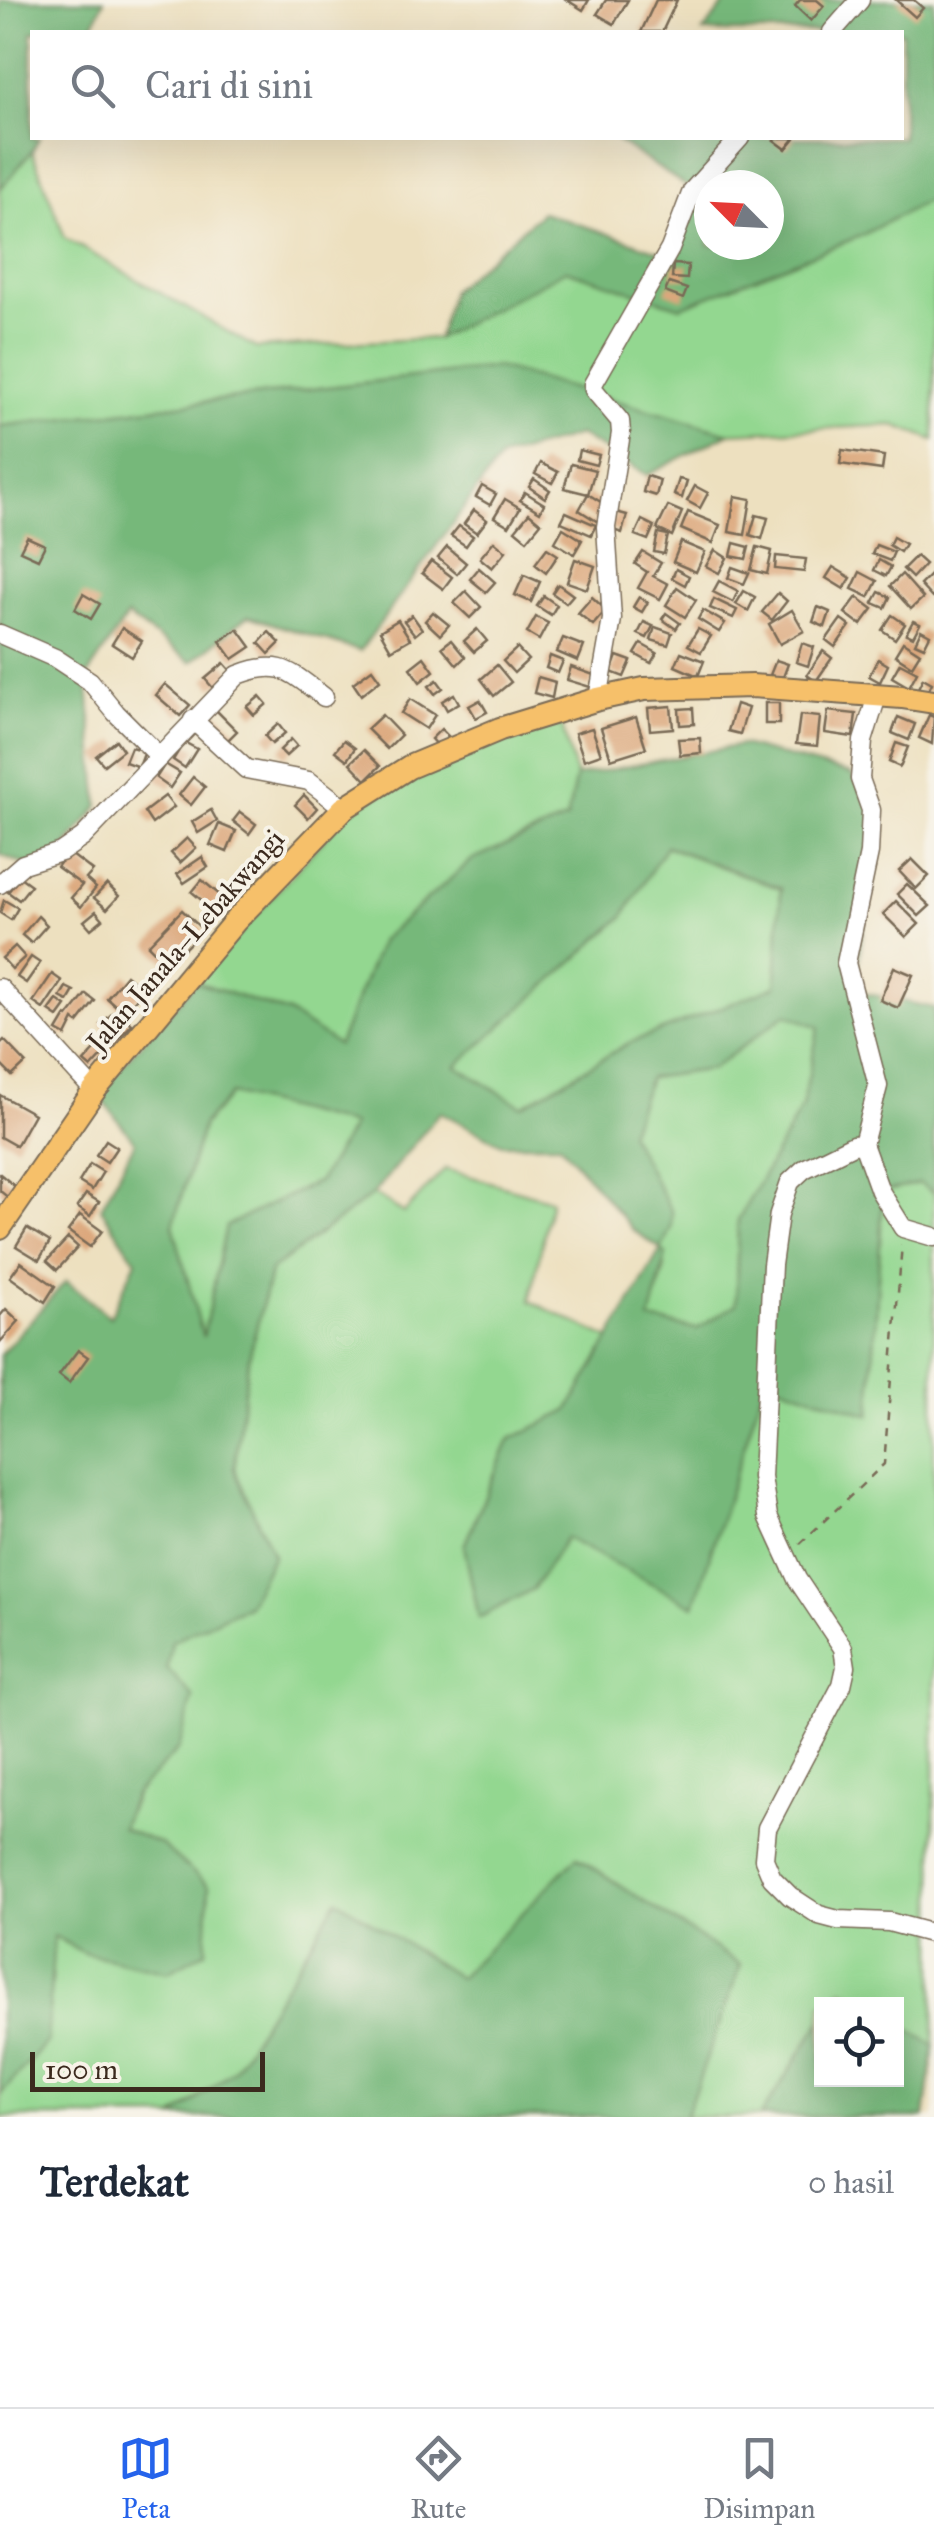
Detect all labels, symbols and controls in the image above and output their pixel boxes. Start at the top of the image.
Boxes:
search box [30,30,904,140]
icon: search [65,58,120,113]
text: Cari di sini [145,62,313,108]
north arrow [694,170,784,260]
street label: Jalan Janala–Lebakwangi [77,822,292,1061]
map controls [814,1997,904,2087]
button: locate [814,1997,904,2087]
scale bar [30,2047,265,2092]
text: 100 m [45,2052,118,2087]
text: Terdekat [40,2156,189,2208]
text: 0 hasil [808,2163,894,2202]
tab: Peta [118,2431,173,2526]
tab: Rute [410,2431,466,2526]
tab: Disimpan [703,2431,816,2526]

